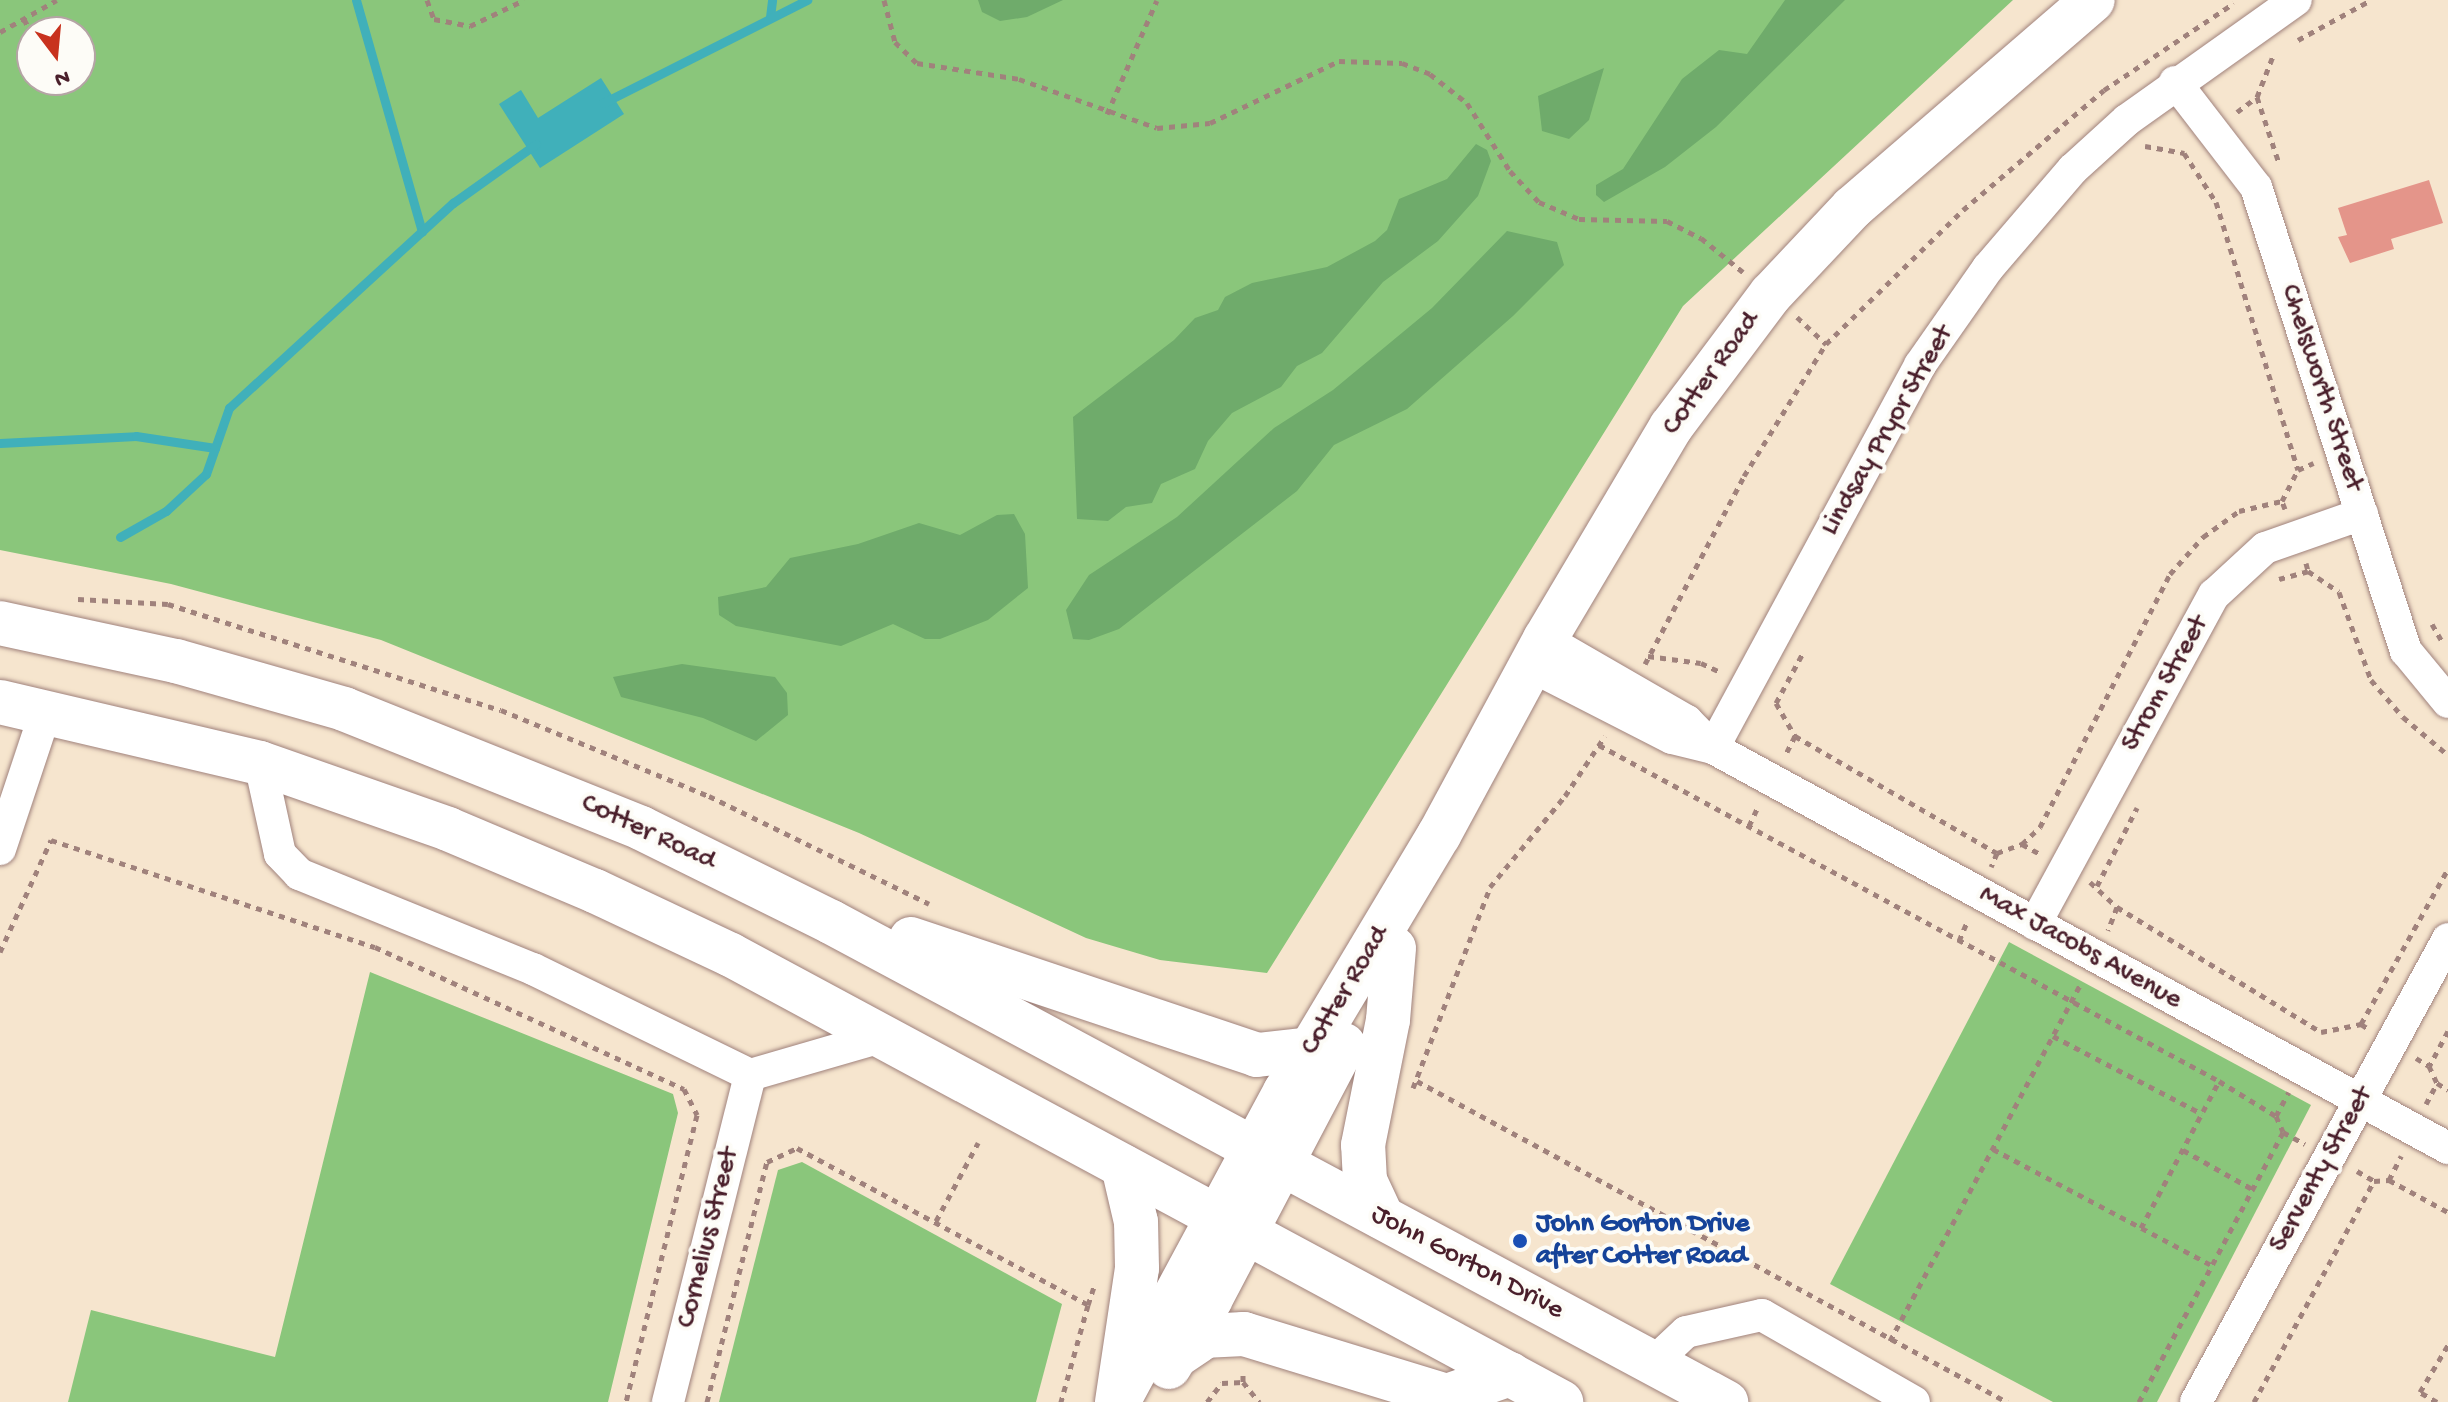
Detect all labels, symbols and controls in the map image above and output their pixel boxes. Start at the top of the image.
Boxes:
north arrow [16,16,96,96]
text: N [52,63,73,92]
street label: Chelsworth Street [2272,281,2370,495]
street label: Cotter Road [1656,306,1768,442]
street label: Lindsay Pryor Street [1814,320,1962,542]
street label: Strom Street [2115,610,2217,758]
street label: Cotter Road [575,787,721,879]
street label: Max Jacobs Avenue [1973,878,2187,1018]
street label: Cotter Road [1294,920,1398,1062]
street label: Serventy Street [2263,1081,2381,1259]
street label: Cornelius Street [670,1144,748,1332]
street label: John Gorton Drive [1365,1198,1569,1328]
place label: John Gorton Drive after Cotter Road [1536,1208,1749,1274]
marker: John Gorton Drive after Cotter Road [1511,1232,1529,1250]

